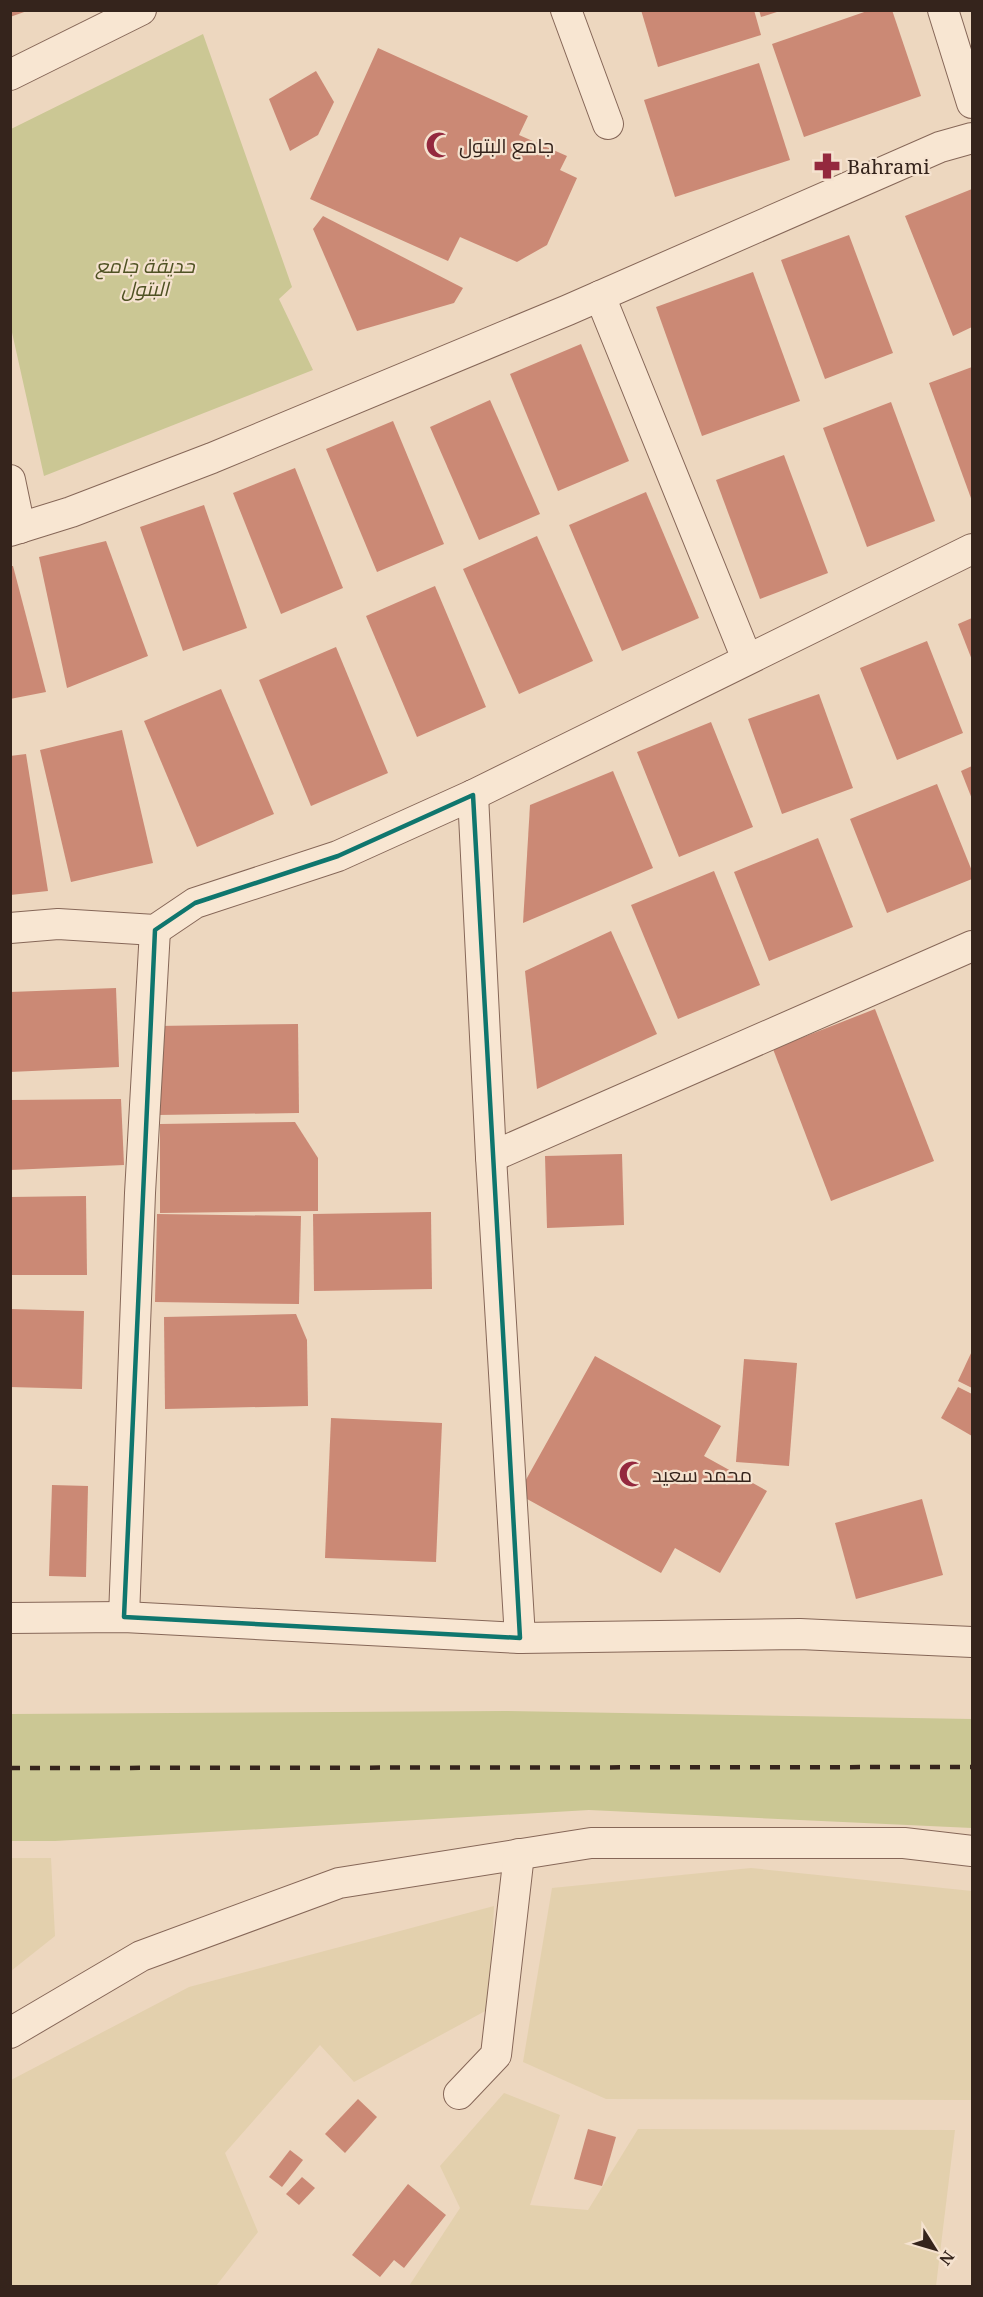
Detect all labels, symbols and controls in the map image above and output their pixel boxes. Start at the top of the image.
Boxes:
mosque icon: جامع البتول [424,130,454,160]
place label: جامع البتول [459,132,554,160]
pharmacy icon: Bahrami [812,151,842,181]
place label: Bahrami [847,153,930,180]
park label: حديقة جامع البتول [94,252,195,302]
mosque icon: محمد سعيد [617,1459,647,1489]
place label: محمد سعيد [652,1461,752,1488]
north arrow [905,2219,965,2279]
text: N [934,2246,960,2270]

